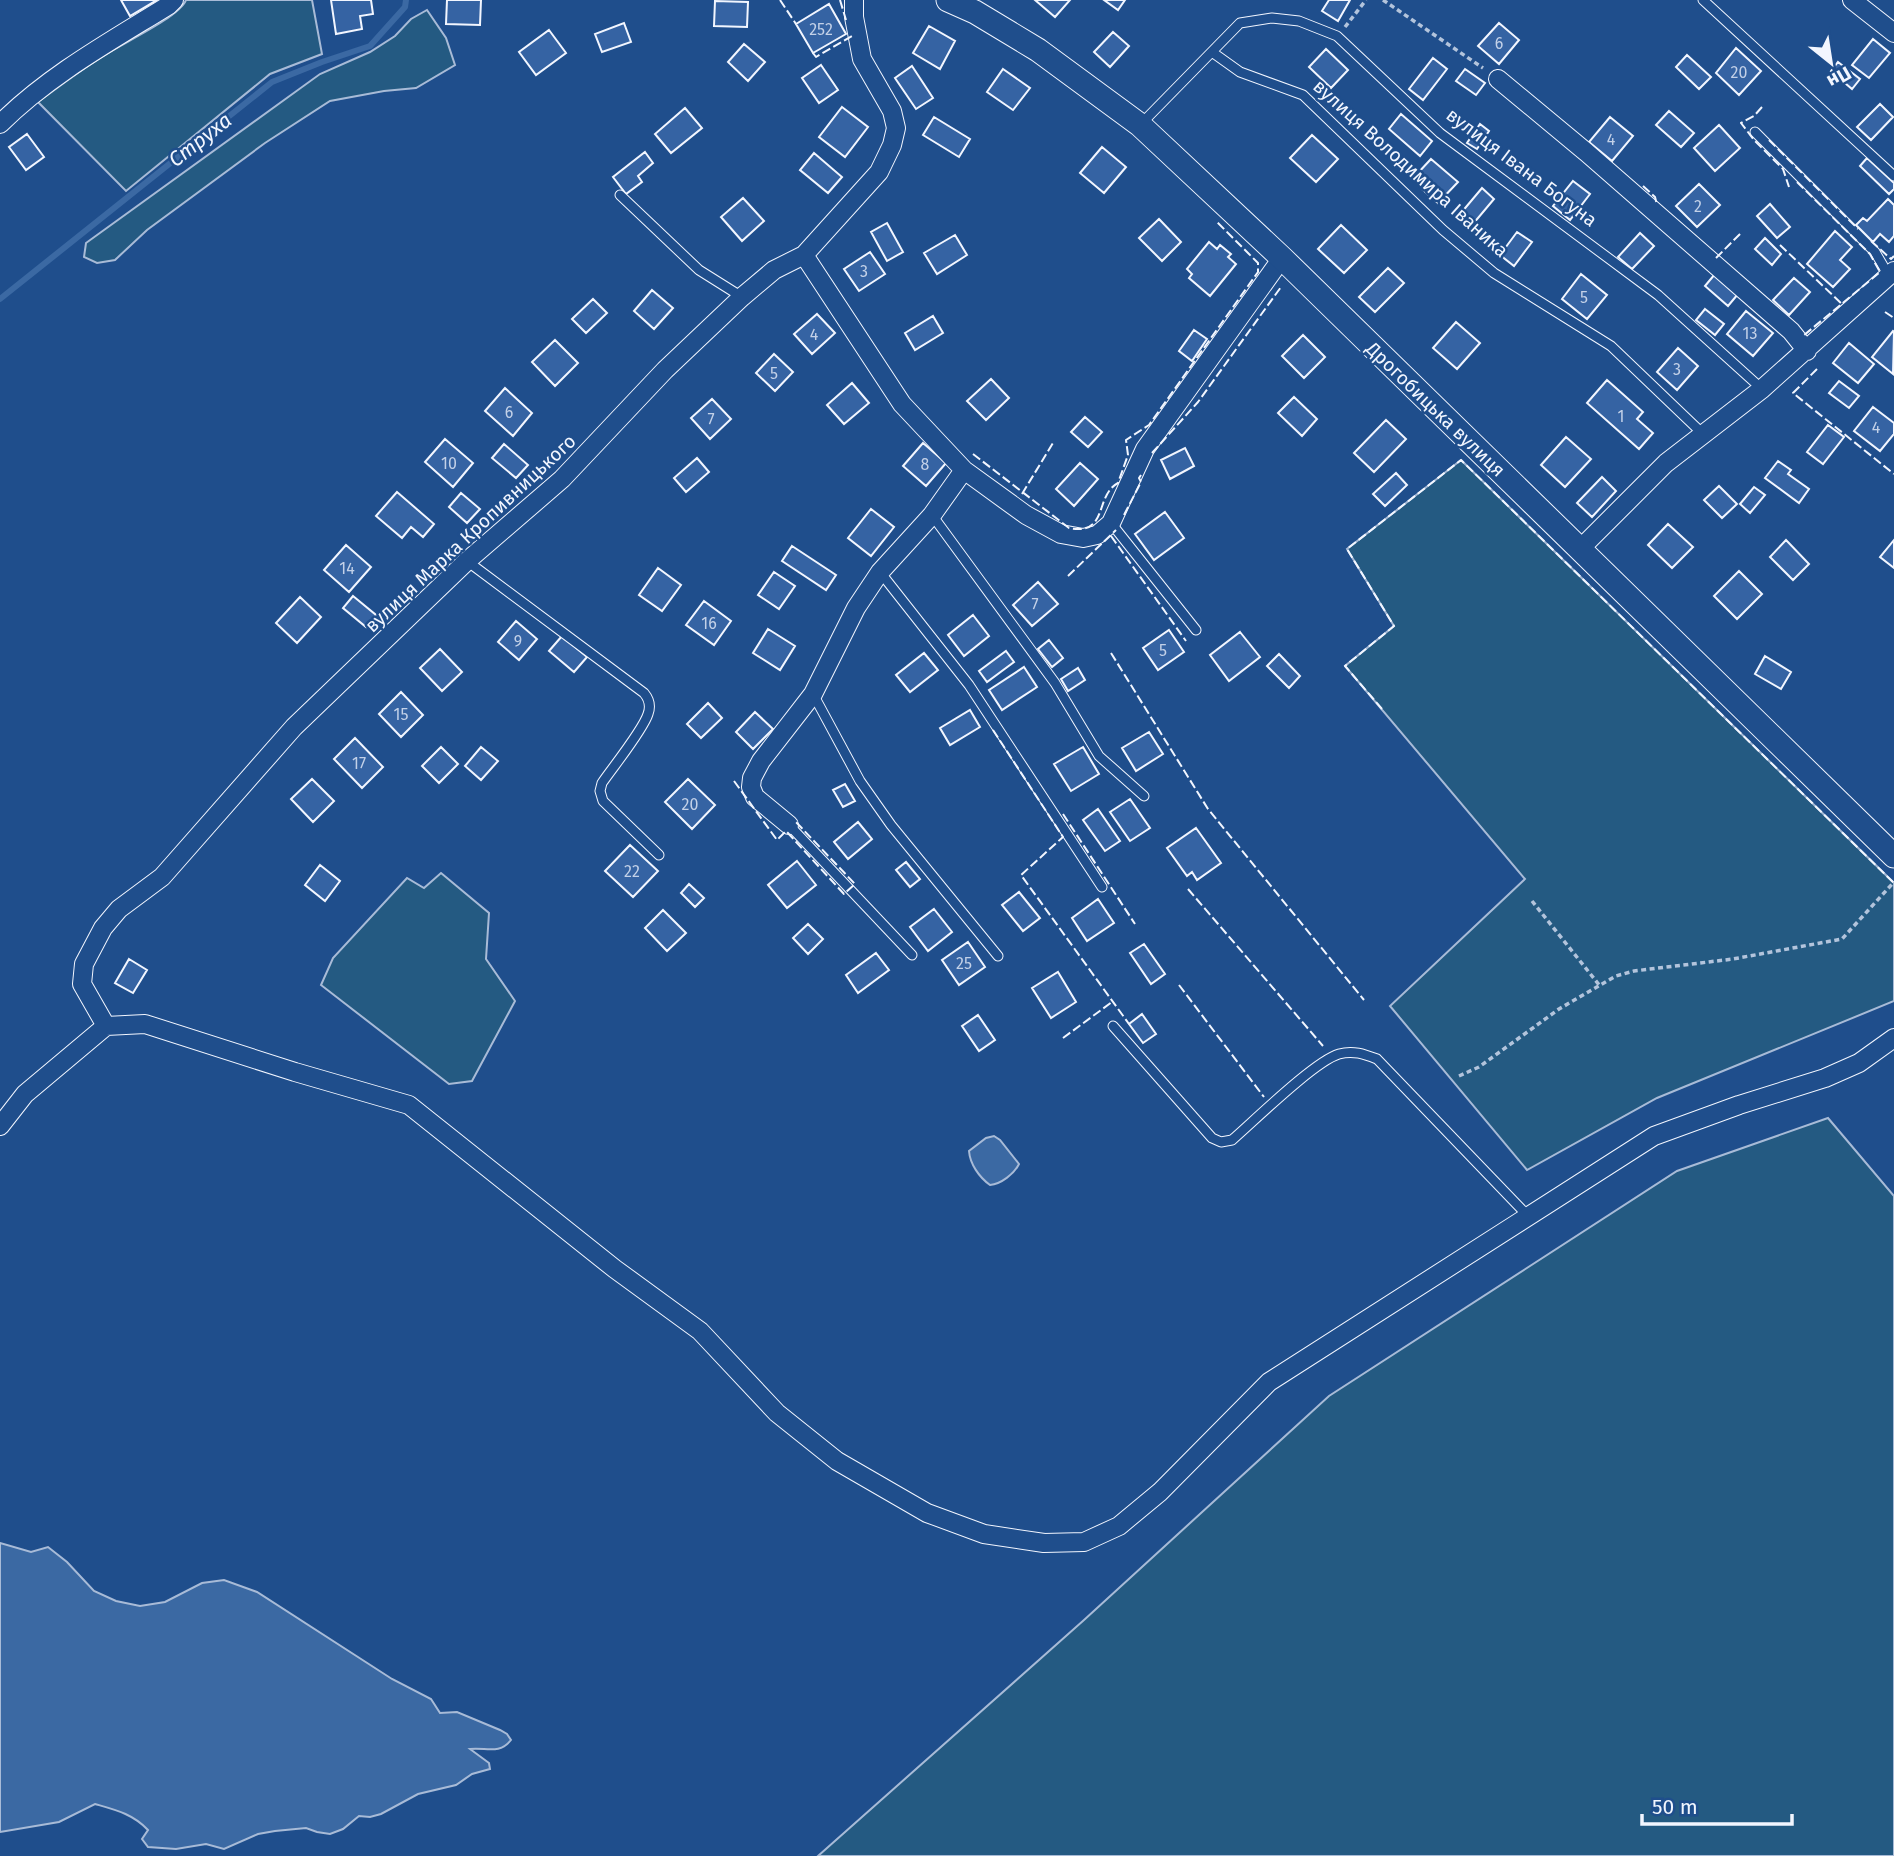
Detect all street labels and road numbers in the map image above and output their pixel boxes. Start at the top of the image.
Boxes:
street label: вулиця Володимира Іваника [1308,75,1513,262]
street label: вулиця Івана Богуна [1442,103,1602,232]
street label: Дрогобицька вулиця [1361,336,1510,482]
street label: вулиця Марка Кропивницького [360,429,581,637]

